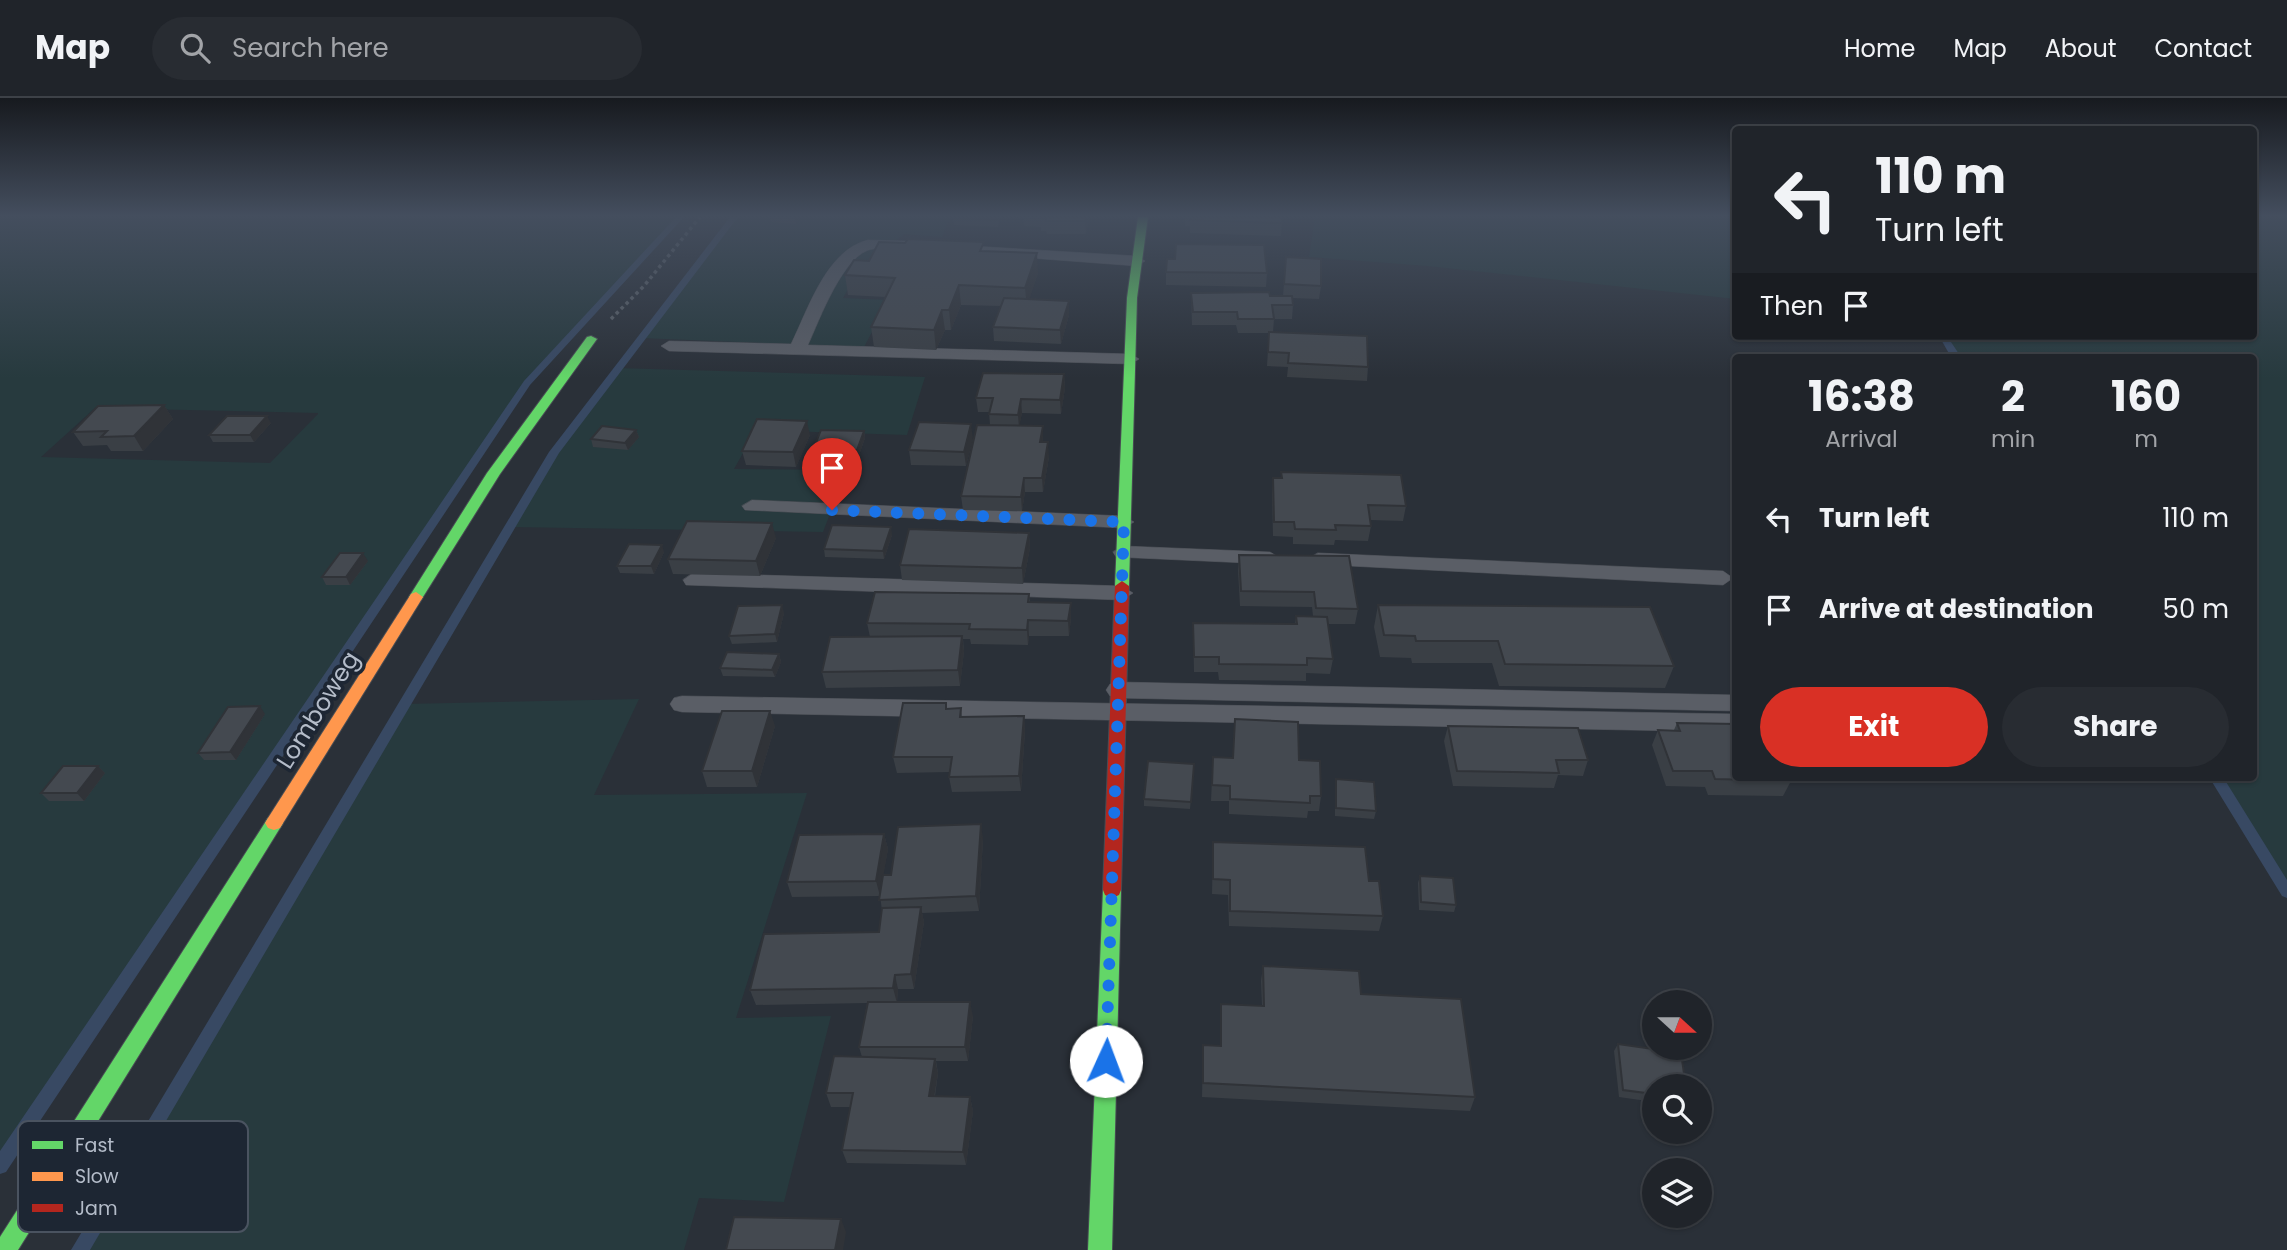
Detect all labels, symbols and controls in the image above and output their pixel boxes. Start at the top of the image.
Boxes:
search box [152,17,642,80]
text: Map [35,24,110,71]
icon: search [176,29,214,67]
text: Search here [232,30,389,66]
text: Home [1844,32,1916,65]
text: Map [1954,32,2007,65]
text: About [2045,32,2116,65]
text: Contact [2154,32,2252,65]
text: 110 m [1875,142,2006,210]
icon: left [1760,154,1851,245]
text: Turn left [1875,207,2004,252]
icon: arrive [1837,287,1875,325]
text: Then [1760,288,1823,324]
text: 16:38 [1808,367,1915,426]
text: 2 [2001,367,2025,426]
text: 160 [2111,367,2181,426]
text: Arrival [1825,423,1898,455]
text: min [1991,423,2035,455]
text: m [2134,423,2158,455]
pin [802,438,862,510]
icon: arrive [813,449,851,487]
icon: left [1760,500,1798,538]
text: Turn left [1819,500,1930,536]
text: 110 m [2162,500,2229,536]
icon: arrive [1760,591,1798,629]
text: Arrive at destination [1819,591,2094,627]
text: 50 m [2163,591,2229,627]
street label: Lomboweg [268,645,367,775]
button: Exit [1760,687,1988,767]
button: Share [2002,687,2229,767]
north arrow [1642,990,1712,1060]
map controls [1642,990,1712,1228]
position arrow [1069,1024,1143,1098]
button: search [1642,1074,1712,1144]
legend [18,1121,248,1232]
text: Fast [75,1132,114,1159]
button: layers [1642,1158,1712,1228]
text: Slow [75,1163,119,1190]
text: Jam [75,1195,117,1222]

